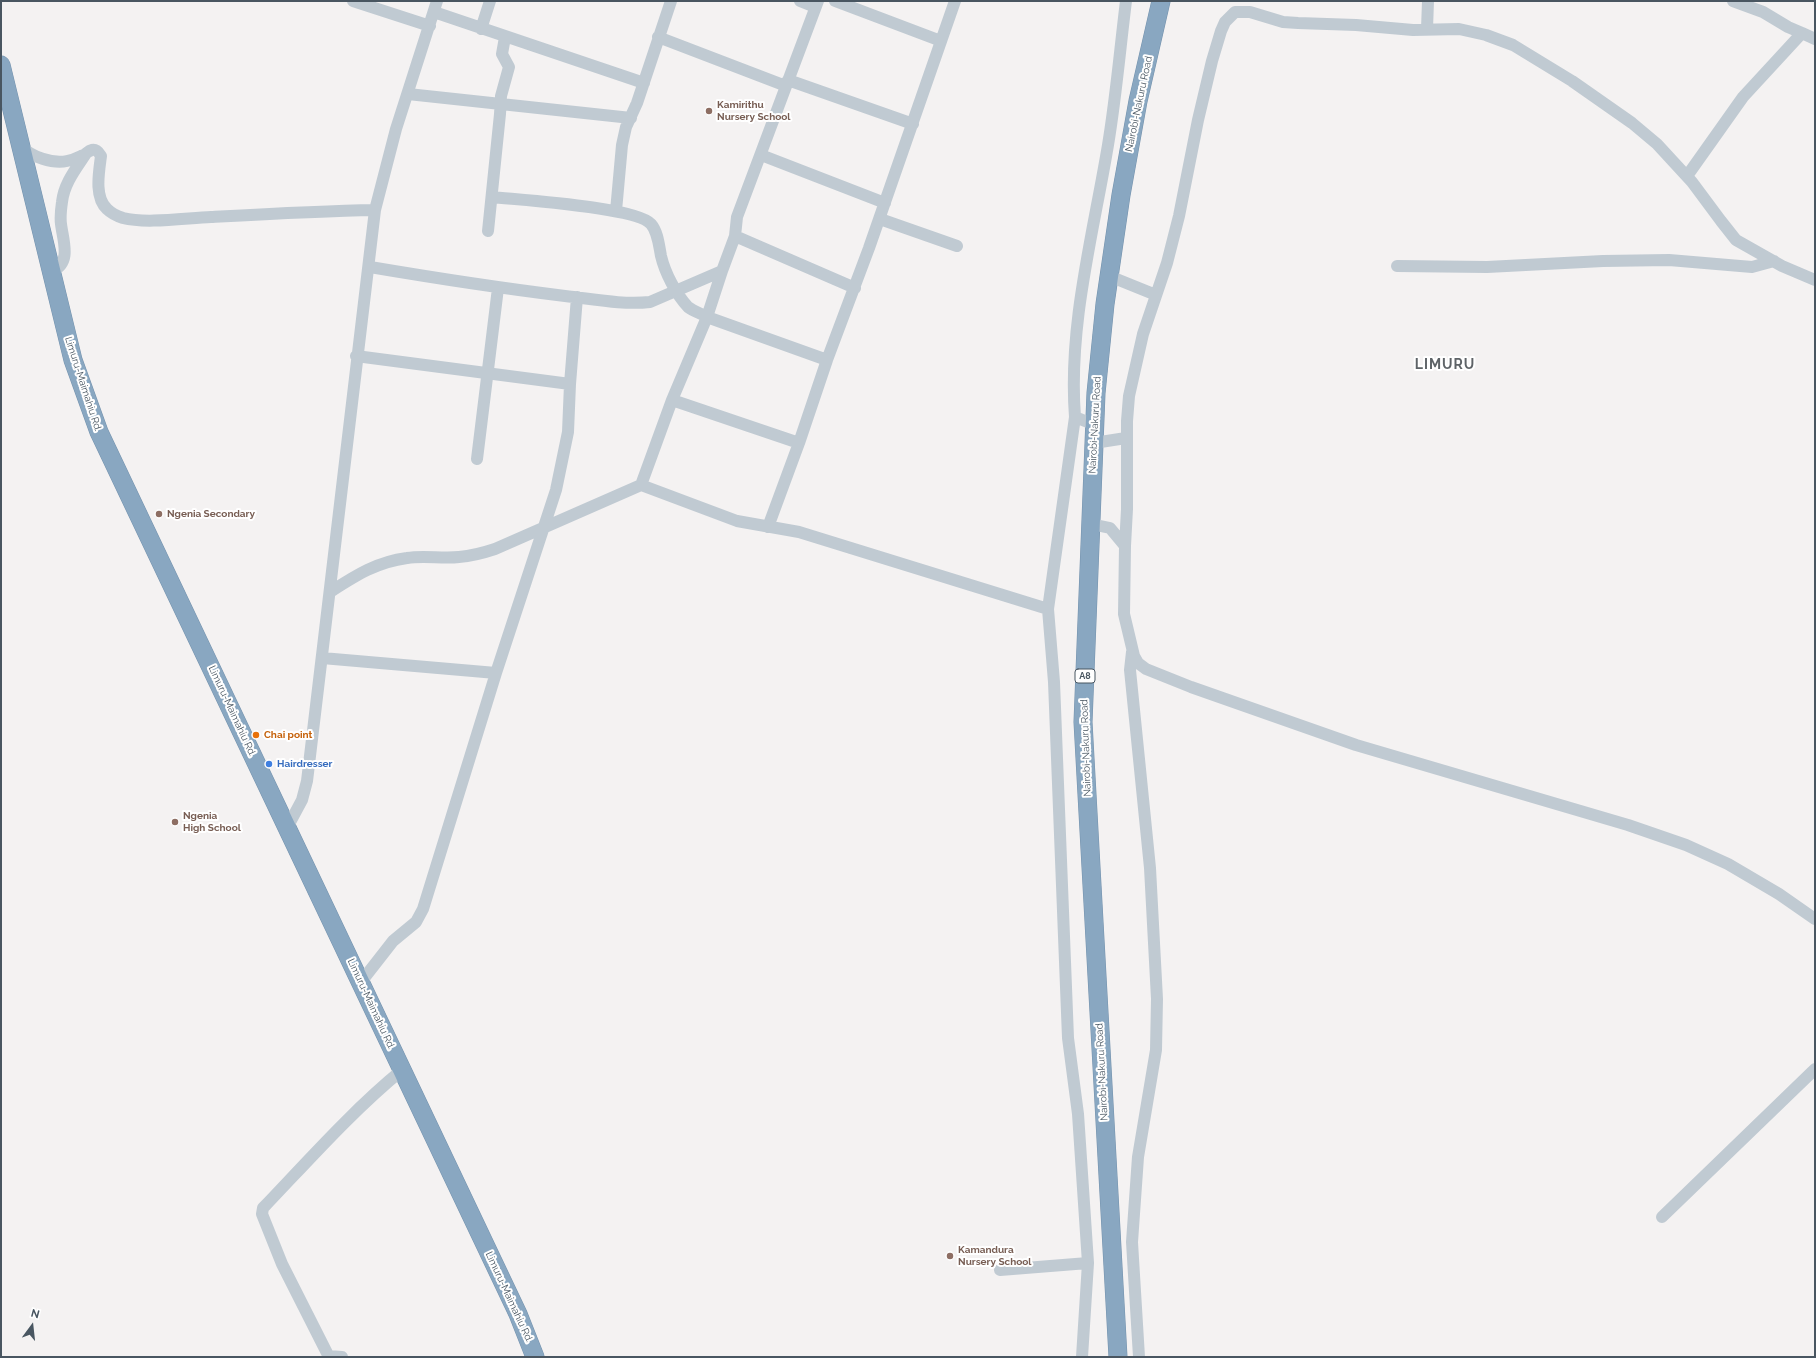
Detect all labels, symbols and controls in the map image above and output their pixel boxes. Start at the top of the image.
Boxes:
street label: Nairobi-Nakuru Road [1123,55,1155,153]
place label: Kamirithu Nursery School [717,99,790,122]
marker: Kamirithu Nursery School [704,106,714,116]
street label: Limuru-Maimahiu Rd. [62,335,104,433]
district label: LIMURU [1415,357,1475,373]
street label: Nairobi-Nakuru Road [1086,376,1104,474]
place label: Ngenia Secondary [167,508,255,520]
marker: Ngenia Secondary [154,509,164,519]
street label: Limuru-Maimahiu Rd. [206,664,258,758]
road number: A8 [1075,669,1095,683]
street label: Nairobi-Nakuru Road [1078,699,1094,797]
place label: Chai point [264,729,312,741]
marker: Chai point [251,730,261,740]
place label: Hairdresser [277,758,332,770]
marker: Hairdresser [264,759,274,769]
place label: Ngenia High School [183,810,241,834]
marker: Ngenia High School [170,817,180,827]
street label: Limuru-Maimahiu Rd. [345,957,397,1051]
street label: Nairobi-Nakuru Road [1093,1023,1111,1121]
place label: Kamandura Nursery School [958,1244,1031,1268]
street label: Limuru-Maimahiu Rd. [483,1250,535,1344]
marker: Kamandura Nursery School [945,1251,955,1261]
north arrow [12,1306,52,1346]
text: N [29,1307,41,1321]

